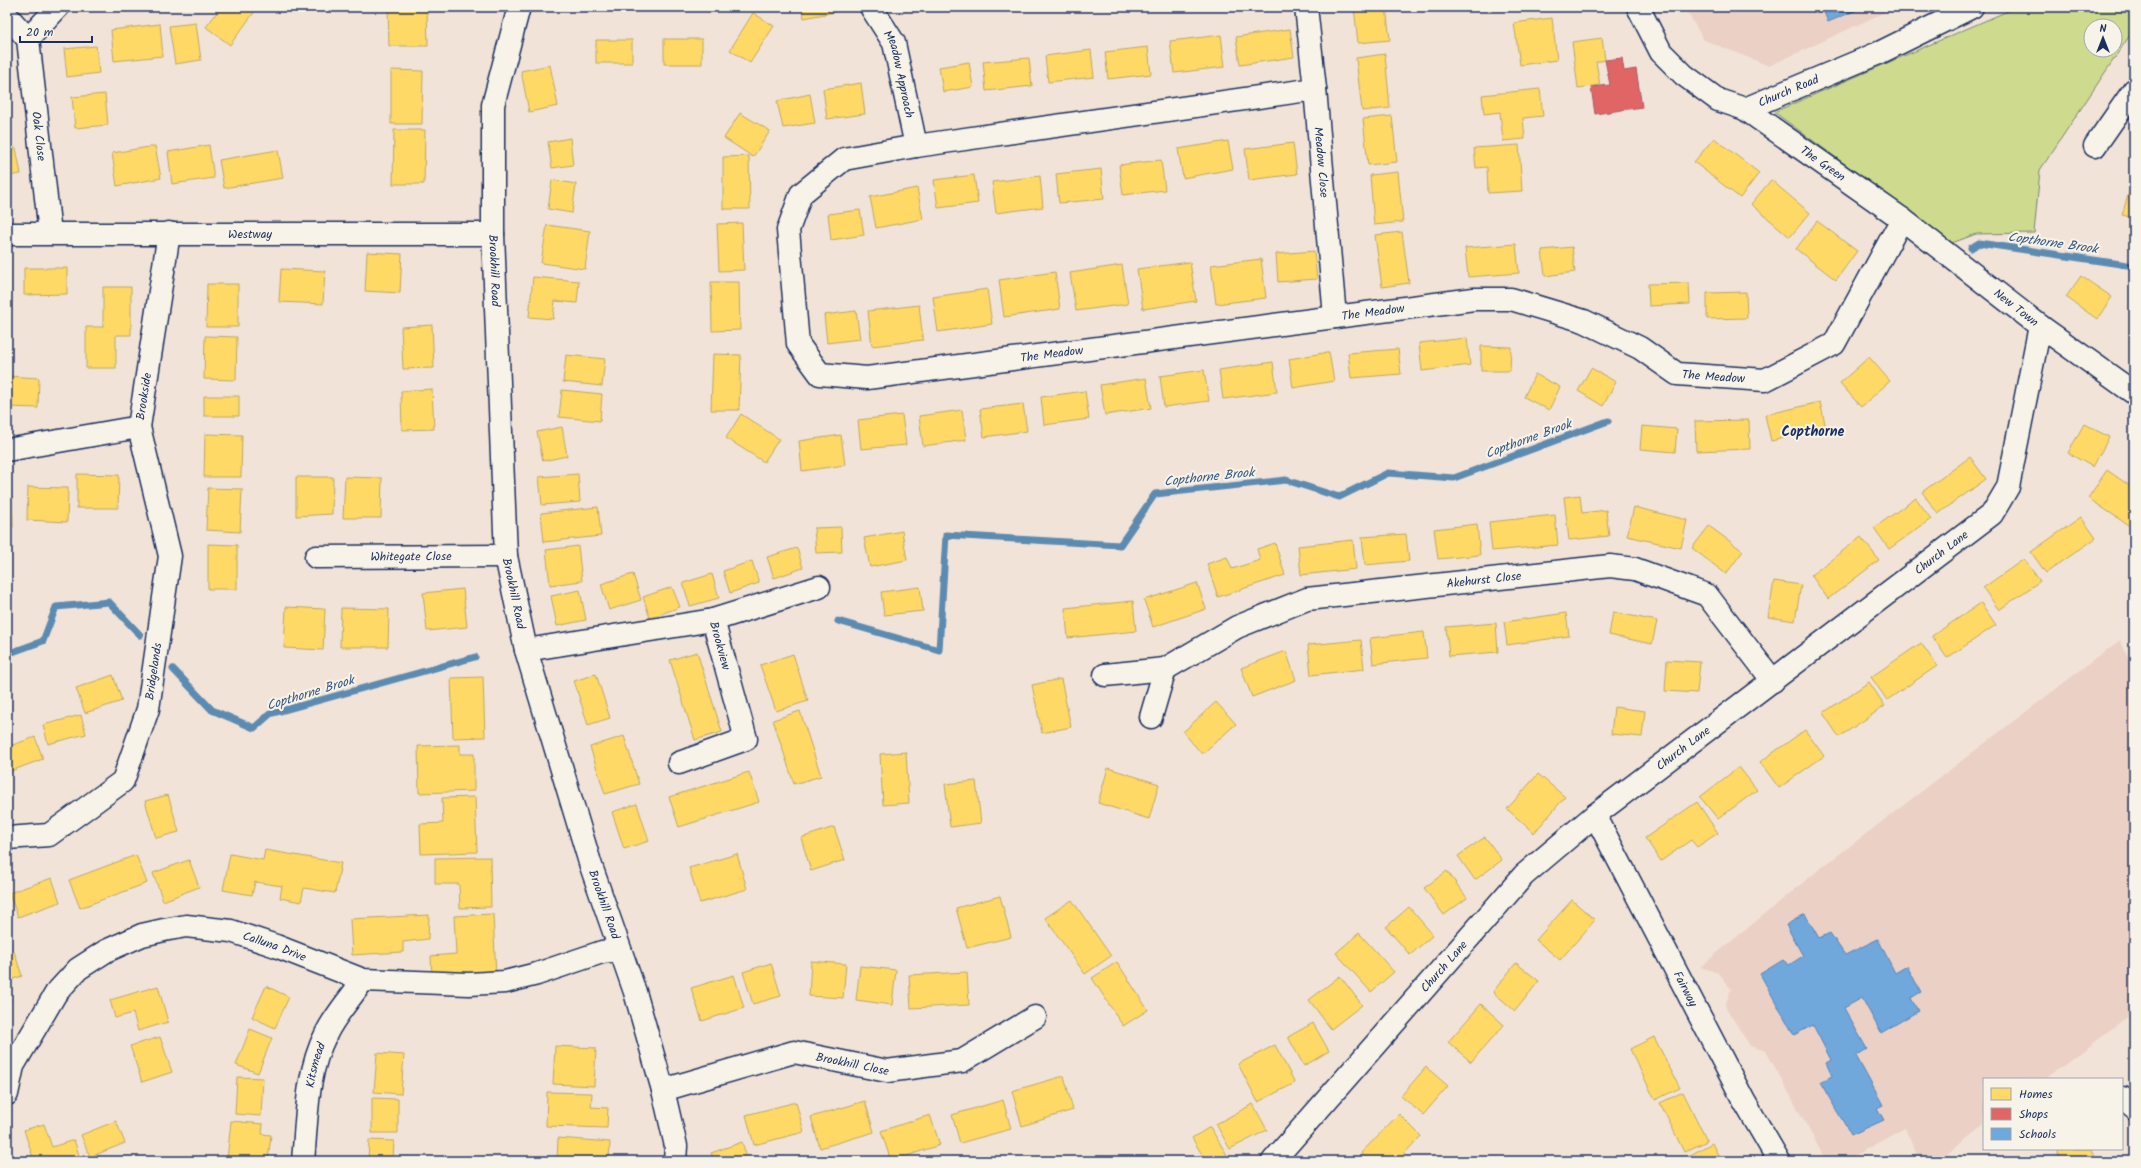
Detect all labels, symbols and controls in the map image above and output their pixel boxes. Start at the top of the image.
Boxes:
scale bar [20,18,92,44]
north arrow [2083,18,2123,58]
text: N [2100,20,2107,38]
text: 20 m [26,23,54,42]
street label: Meadow Approach [878,26,919,120]
street label: Church Road [1755,70,1823,112]
street label: Oak Close [26,111,51,163]
street label: Meadow Close [1308,126,1334,199]
street label: The Green [1796,141,1849,187]
street label: Westway [228,225,272,244]
water label: Copthorne Brook [2006,227,2101,260]
street label: Brookhill Road [483,234,505,308]
street label: New Town [1989,284,2043,332]
street label: The Meadow [1341,299,1406,326]
street label: The Meadow [1019,341,1085,368]
street label: The Meadow [1681,365,1746,389]
street label: Brookside [131,371,157,421]
water label: Copthorne Brook [1482,413,1576,465]
district label: Copthorne [1782,421,1845,443]
water label: Copthorne Brook [1163,462,1257,493]
street label: Church Lane [1910,526,1973,580]
street label: Whitegate Close [370,547,452,567]
street label: Brookhill Road [497,556,531,632]
street label: Akehurst Close [1446,567,1523,594]
street label: Brookview [704,619,736,673]
street label: Bridgelands [140,641,167,701]
water label: Copthorne Brook [264,670,359,717]
street label: Church Lane [1652,721,1715,776]
street label: Brookhill Road [583,867,625,943]
street label: Calluna Drive [240,927,310,967]
street label: Church Lane [1416,936,1473,997]
street label: Fairway [1668,968,1703,1011]
street label: Kitsmead [301,1039,331,1089]
street label: Brookhill Close [814,1048,891,1081]
legend [1983,1078,2123,1150]
text: Homes [2019,1085,2053,1104]
text: Shops [2019,1105,2048,1124]
text: Schools [2019,1125,2056,1144]

